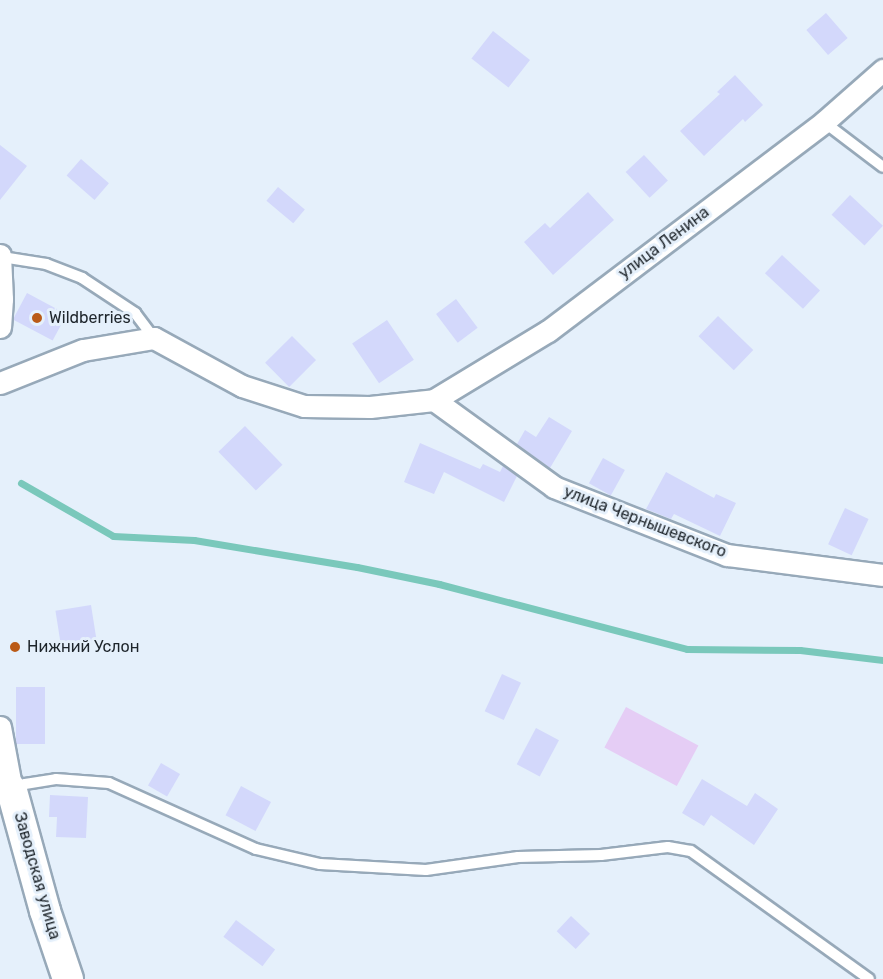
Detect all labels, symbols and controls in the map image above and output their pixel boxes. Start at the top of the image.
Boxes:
street label: улица Ленина [615,203,713,283]
place label: Wildberries [49,308,131,328]
marker: Wildberries [30,311,44,325]
street label: улица Чернышевского [561,482,729,562]
place label: Нижний Услон [27,637,139,657]
marker: Нижний Услон [8,640,22,654]
street label: Заводская улица [10,810,64,942]

